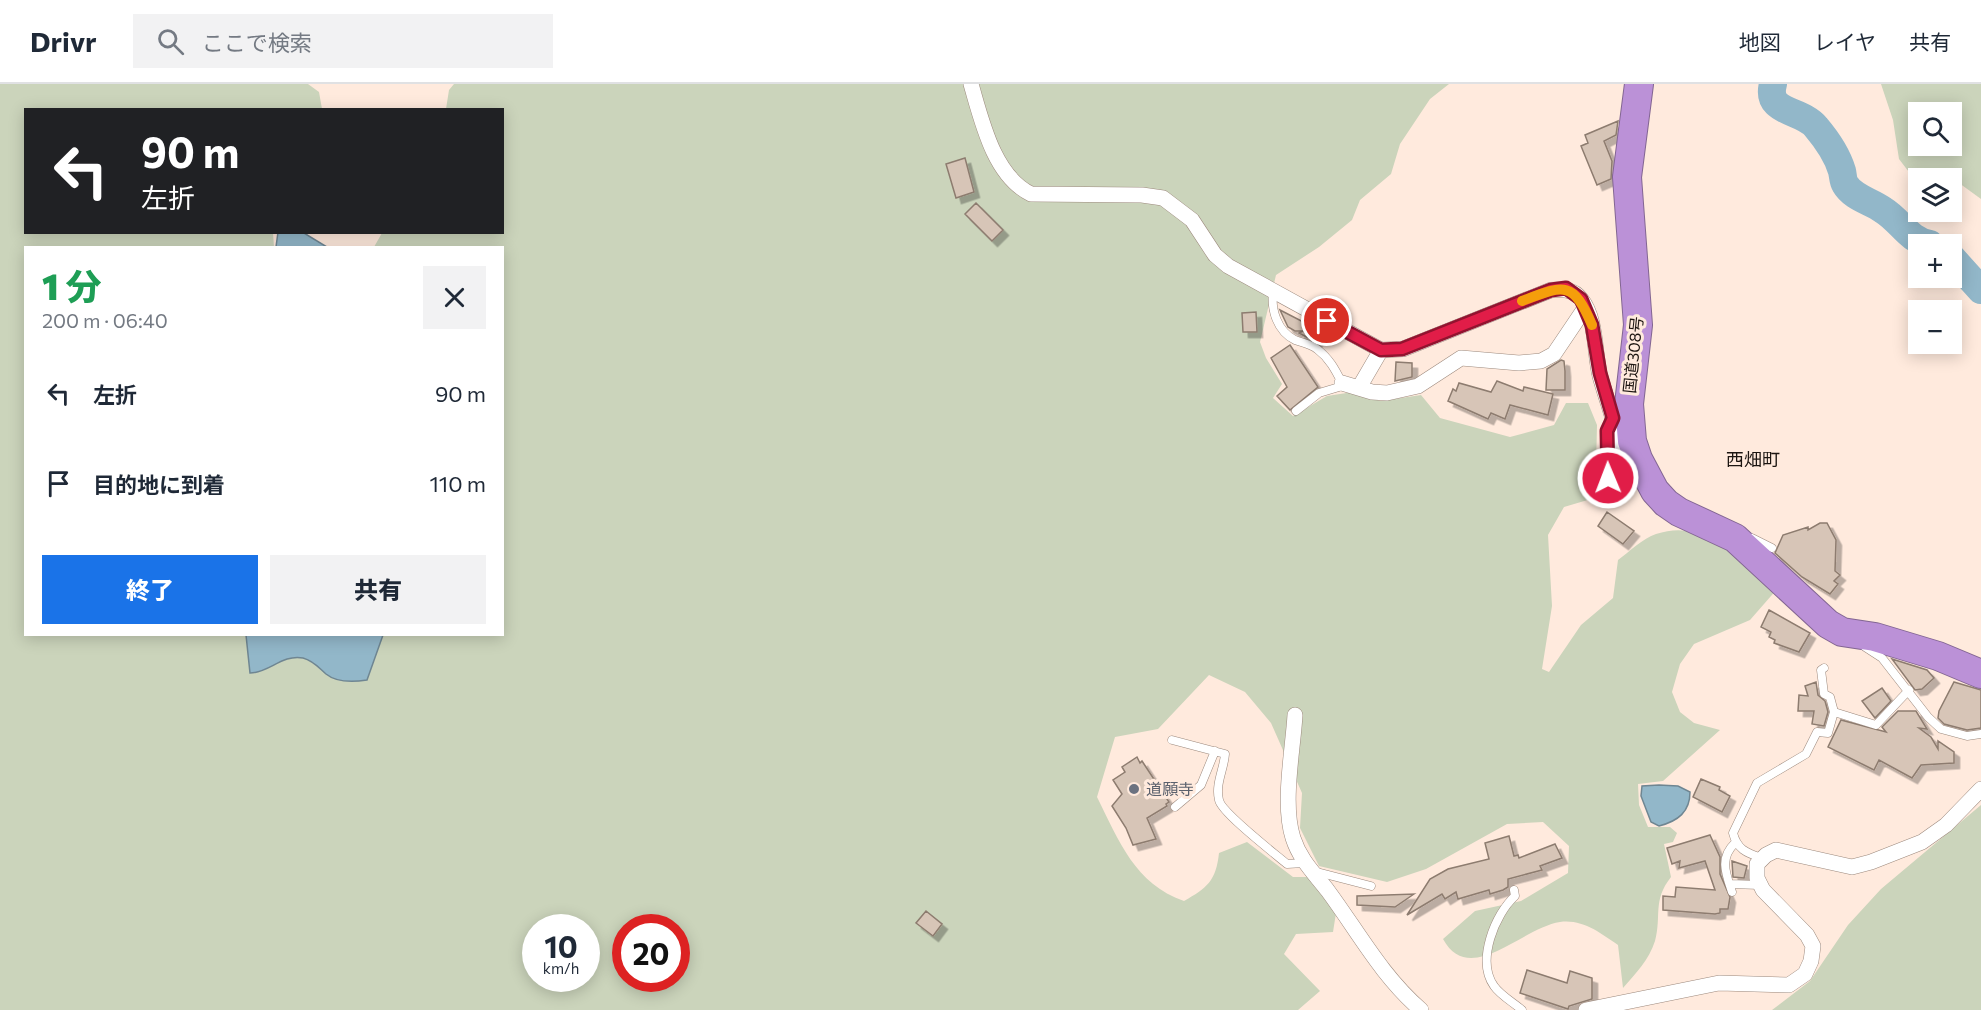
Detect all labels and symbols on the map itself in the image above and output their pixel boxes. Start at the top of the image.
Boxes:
pin [1301,295,1352,346]
street label: 国道308号 [1619,316,1646,394]
position arrow [1576,446,1640,510]
district label: 西畑町 [1726,448,1780,470]
place label: 道願寺 [1146,779,1194,798]
marker: 道願寺 [1127,782,1141,796]
speed limit sign: 20 [612,914,690,992]

